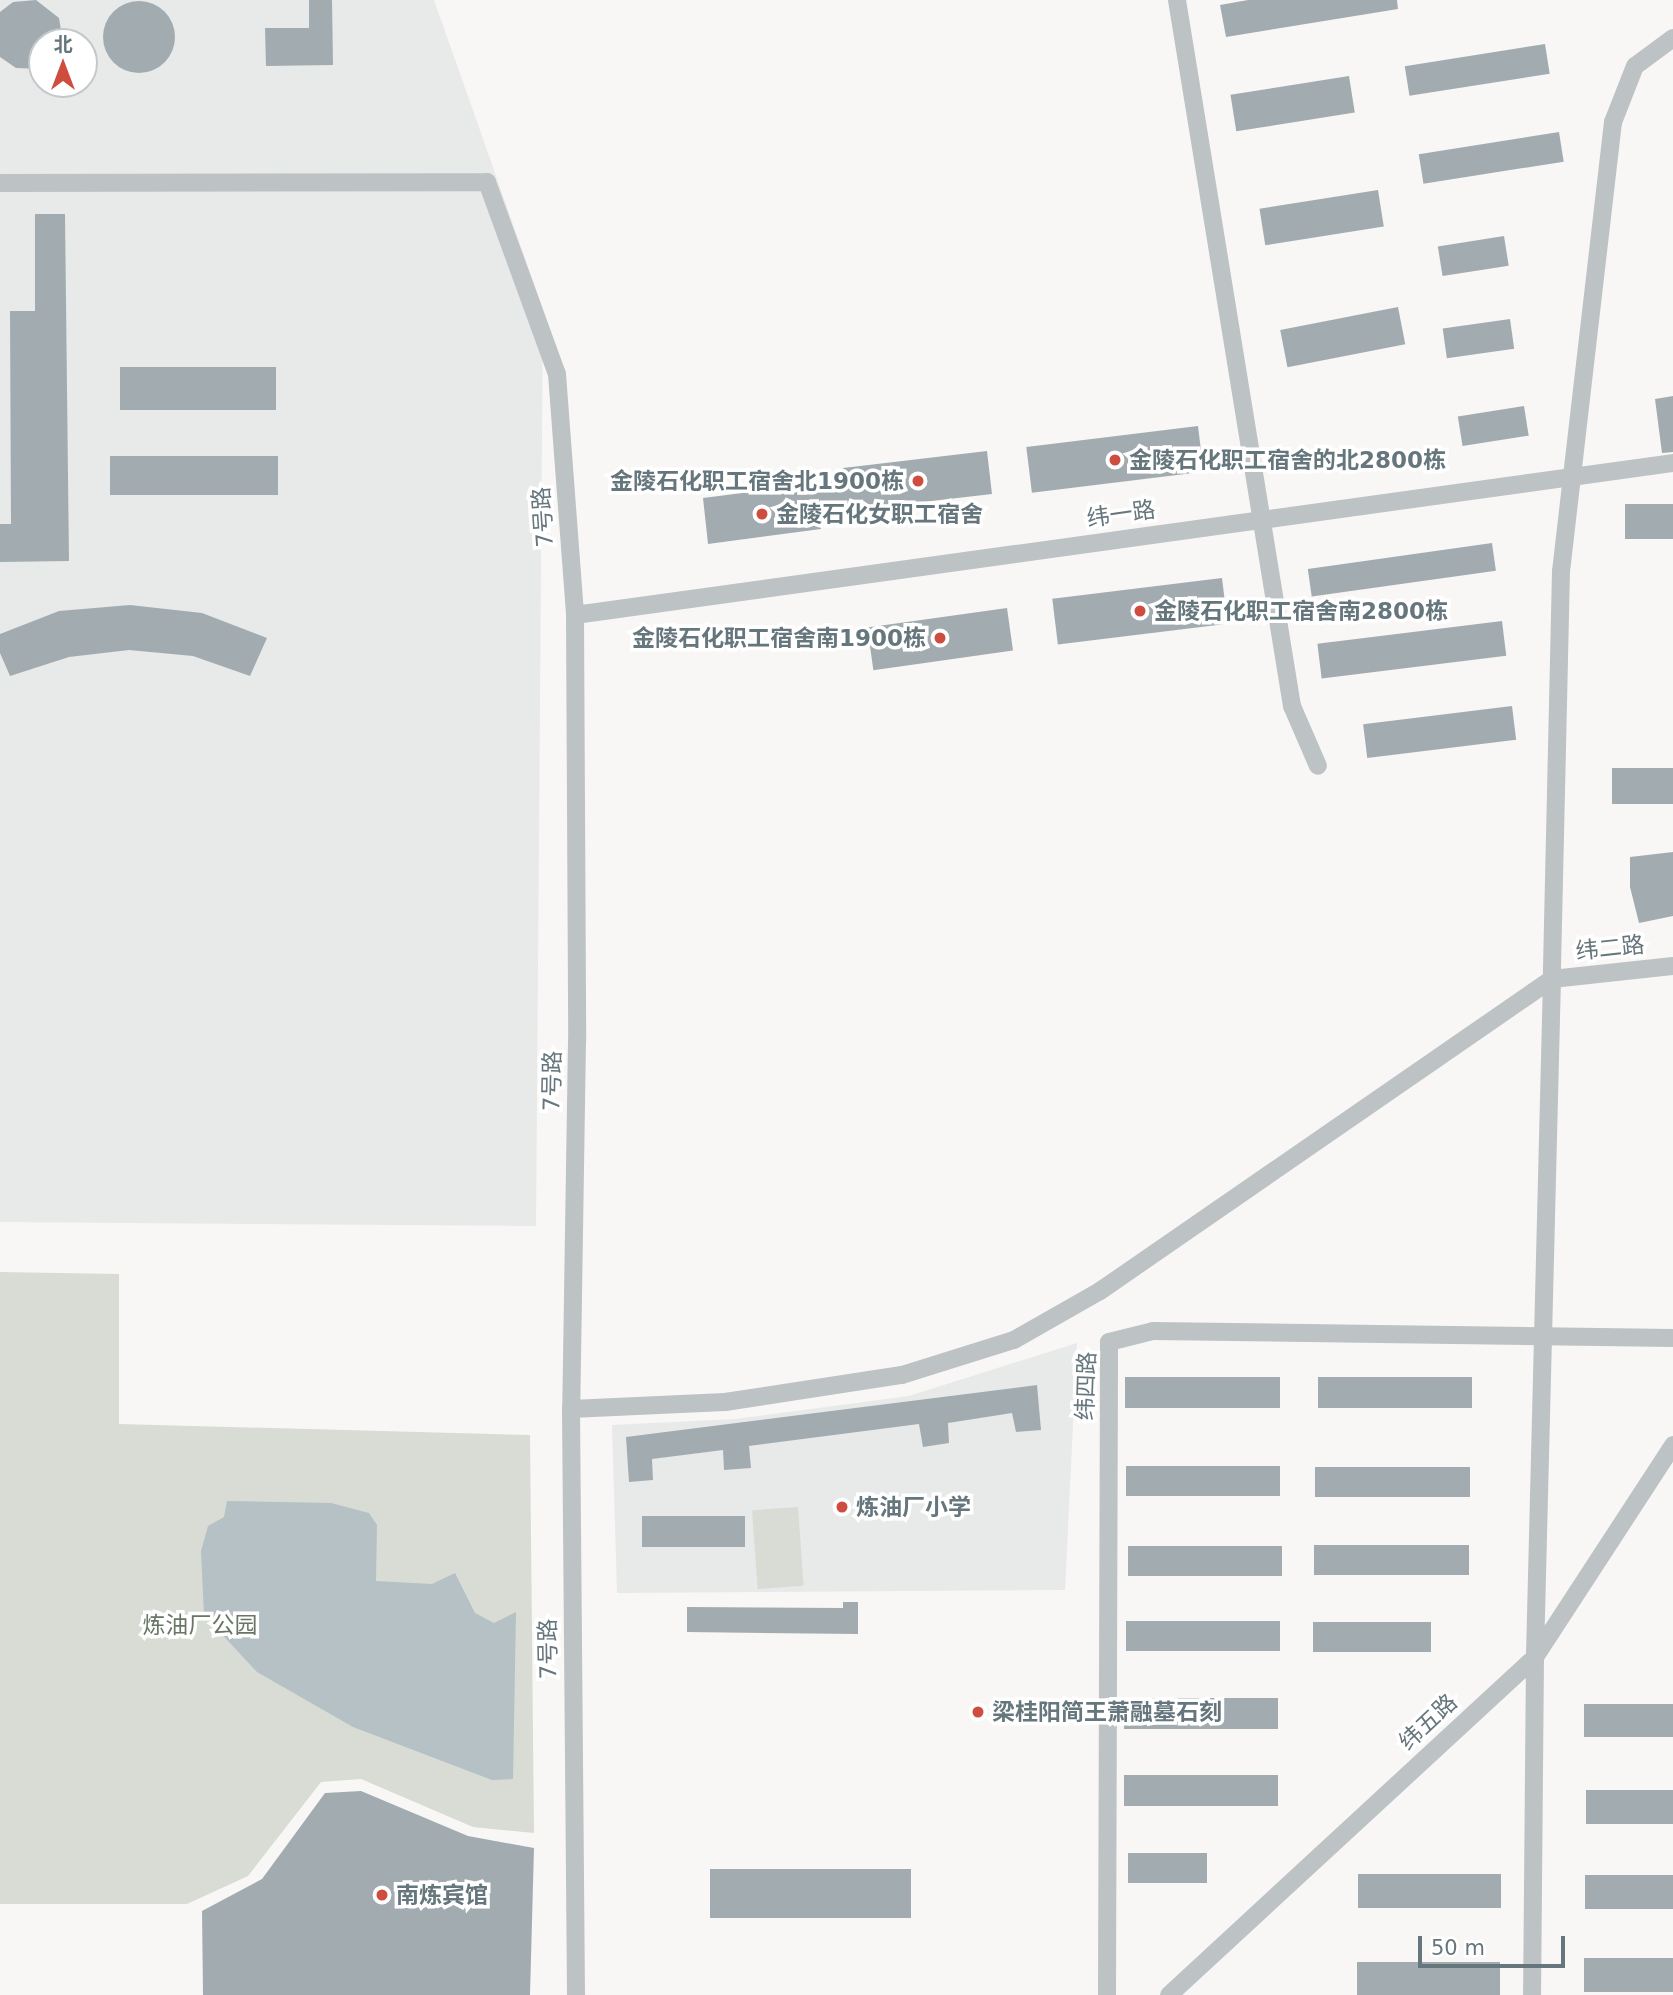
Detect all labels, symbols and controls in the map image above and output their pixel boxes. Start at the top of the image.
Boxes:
north arrow [28,28,98,98]
text: 北 [53,33,73,55]
place label: 金陵石化职工宿舍的北2800栋 [1129,446,1446,474]
marker: 金陵石化职工宿舍的北2800栋 [1107,452,1123,468]
place label: 金陵石化职工宿舍北1900栋 [610,467,904,495]
marker: 金陵石化职工宿舍北1900栋 [910,473,926,489]
street label: 7号路 [527,486,559,548]
street label: 纬一路 [1085,496,1157,532]
place label: 金陵石化女职工宿舍 [776,500,983,528]
marker: 金陵石化女职工宿舍 [754,506,770,522]
place label: 金陵石化职工宿舍南2800栋 [1154,597,1448,625]
marker: 金陵石化职工宿舍南2800栋 [1132,603,1148,619]
place label: 金陵石化职工宿舍南1900栋 [632,624,926,652]
marker: 金陵石化职工宿舍南1900栋 [932,630,948,646]
street label: 纬二路 [1574,931,1646,965]
street label: 7号路 [538,1050,566,1112]
street label: 纬四路 [1071,1351,1101,1421]
place label: 炼油厂小学 [856,1493,971,1521]
marker: 炼油厂小学 [834,1499,850,1515]
park label: 炼油厂公园 [143,1611,257,1639]
street label: 7号路 [534,1618,562,1680]
street label: 纬五路 [1393,1688,1463,1756]
place label: 梁桂阳简王萧融墓石刻 [992,1698,1222,1726]
marker: 梁桂阳简王萧融墓石刻 [970,1704,986,1720]
place label: 南炼宾馆 [396,1881,488,1909]
marker: 南炼宾馆 [374,1887,390,1903]
scale bar [1421,1922,1568,1966]
text: 50 m [1431,1936,1485,1960]

